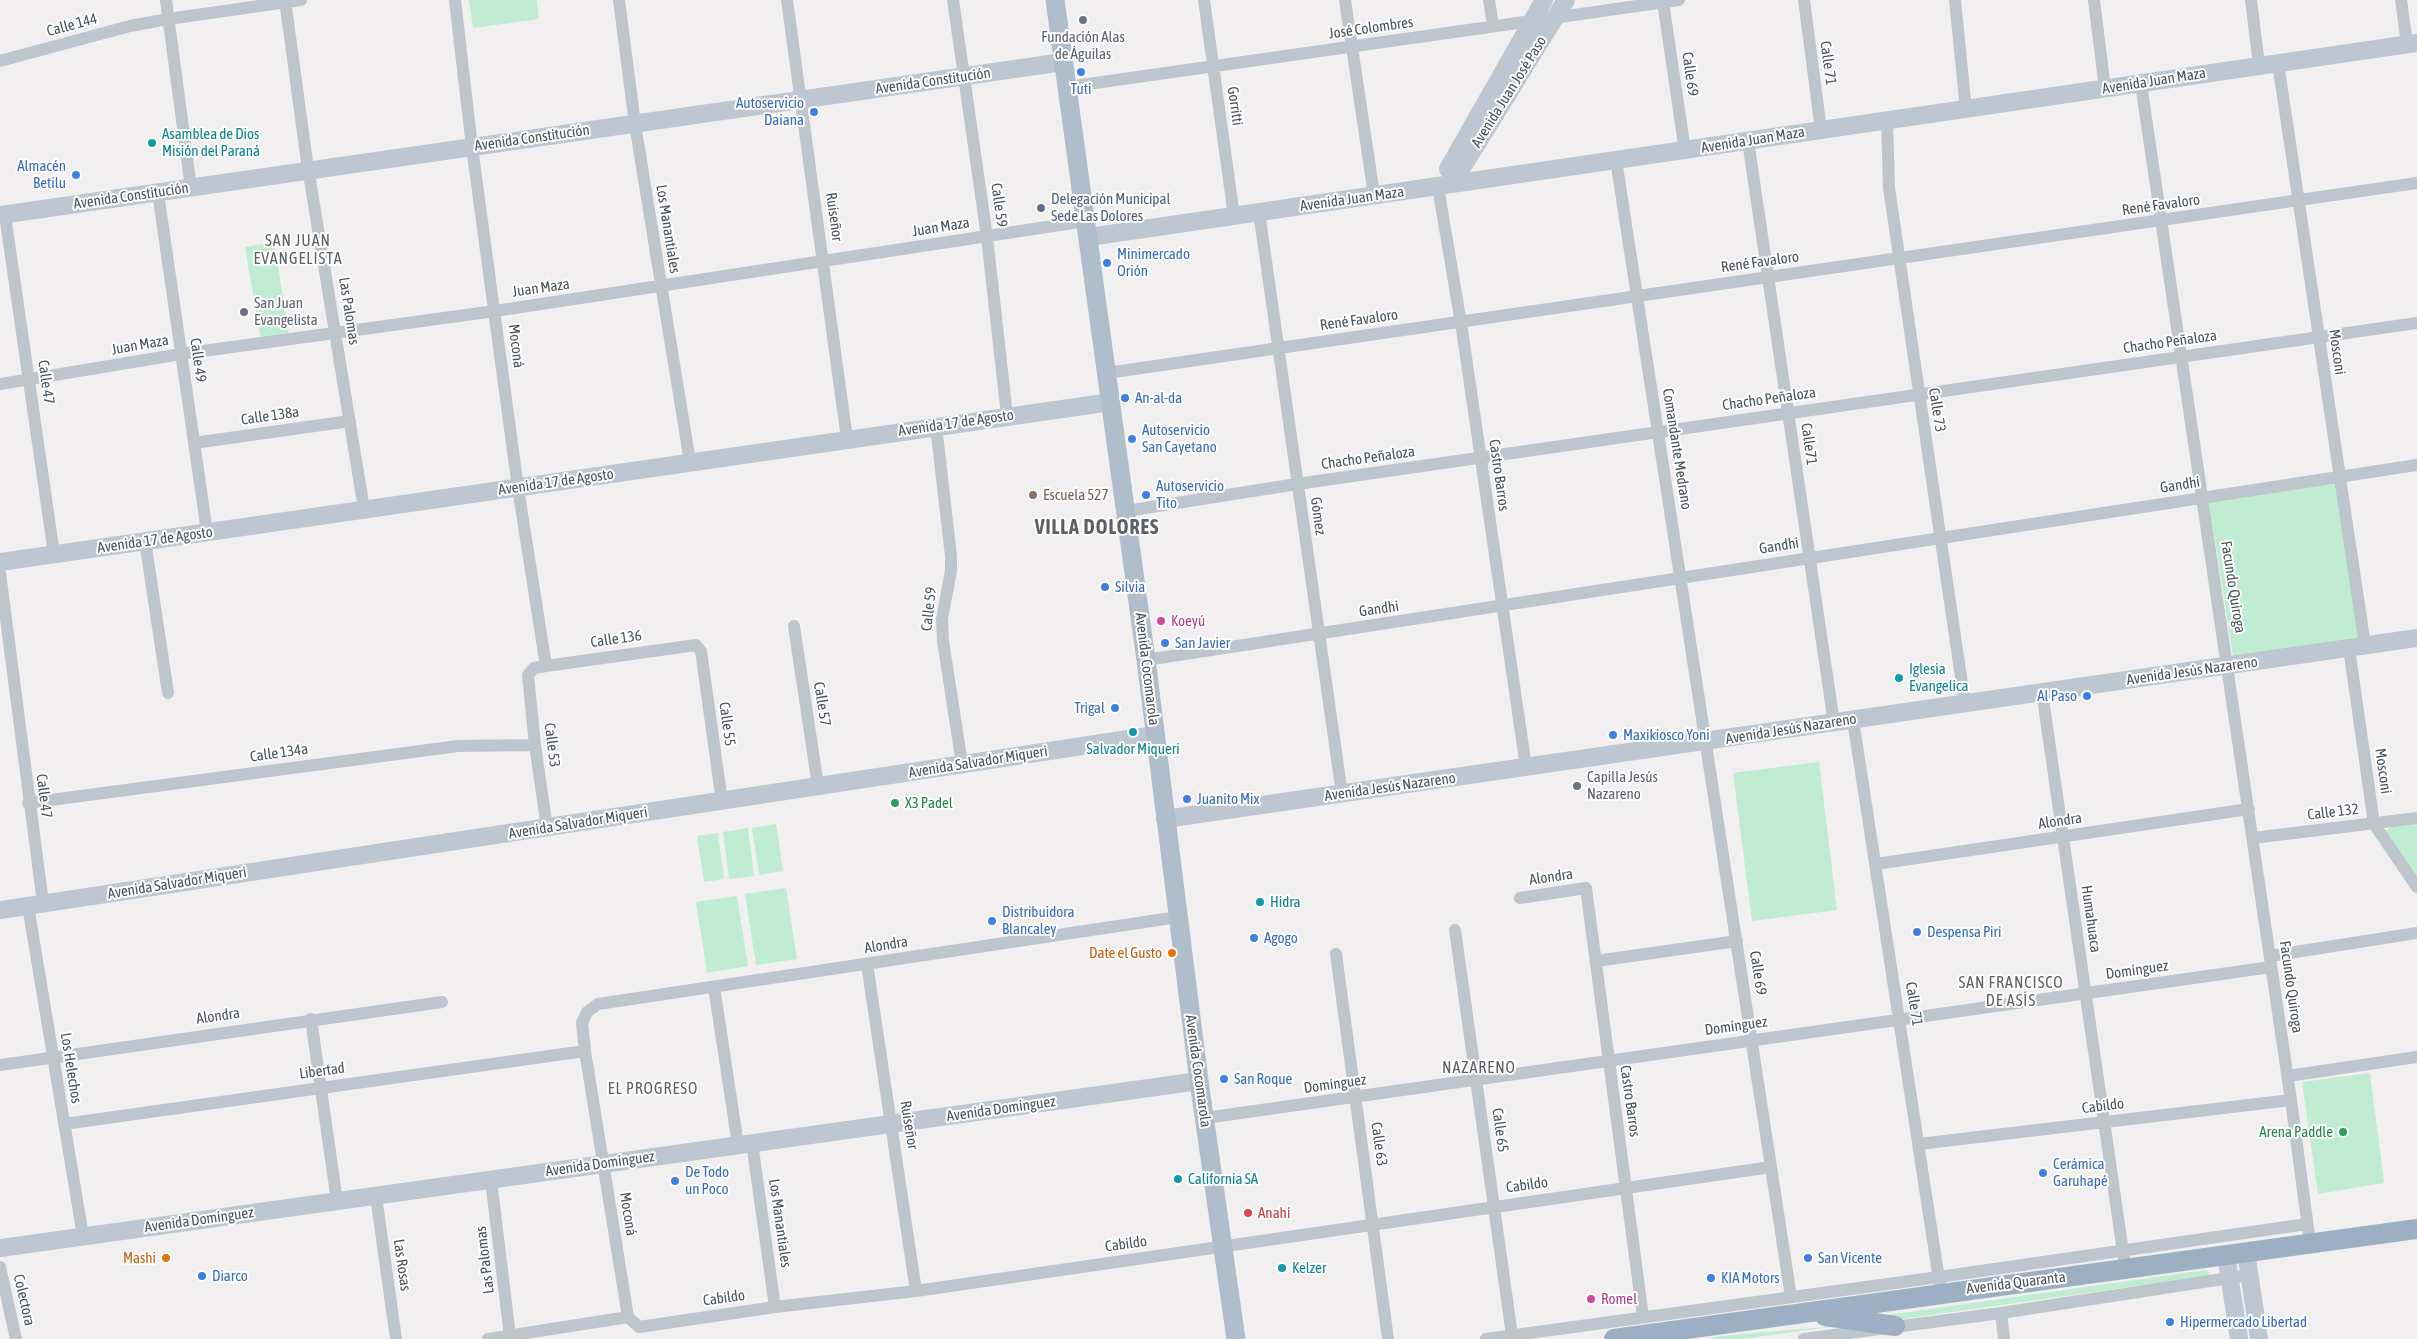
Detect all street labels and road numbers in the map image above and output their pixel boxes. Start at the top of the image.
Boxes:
street label: Calle 144 [45,10,99,40]
street label: José Colombres [1328,13,1414,43]
street label: Avenida Juan José Paso [1468,33,1550,151]
street label: Calle 71 [1816,40,1840,86]
street label: Calle 69 [1678,51,1702,97]
street label: Avenida Constitución [874,64,992,98]
street label: Avenida Juan Maza [2101,64,2207,98]
street label: Gorritti [1223,85,1247,127]
street label: Avenida Constitución [473,121,591,155]
street label: Avenida Juan Maza [1700,123,1806,157]
street label: Avenida Constitución [72,179,190,213]
street label: Calle 59 [987,182,1011,228]
street label: Los Manantiales [652,183,684,275]
street label: Avenida Juan Maza [1299,183,1405,215]
street label: Ruiseñor [822,191,846,243]
street label: René Favaloro [2121,191,2201,219]
street label: Juan Maza [911,214,971,240]
street label: René Favaloro [1720,248,1800,276]
street label: Juan Maza [511,275,571,301]
street label: Las Palomas [335,276,363,346]
street label: René Favaloro [1319,306,1399,334]
street label: Moconá [504,323,528,369]
street label: Chacho Peñaloza [2122,327,2218,357]
street label: Mosconi [2325,328,2349,376]
street label: Juan Maza [110,331,170,359]
street label: Calle 49 [186,337,210,383]
street label: Calle 47 [34,359,58,405]
street label: Chacho Peñaloza [1721,384,1817,414]
street label: Comandante Medrano [1659,387,1695,511]
street label: Calle 73 [1925,387,1949,433]
street label: Calle 138a [240,403,300,429]
street label: Avenida 17 de Agosto [897,406,1015,440]
street label: Calle71 [1797,422,1821,466]
street label: Castro Barros [1485,438,1513,512]
street label: Chacho Peñaloza [1320,443,1416,473]
street label: Avenida 17 de Agosto [497,465,615,499]
street label: Gandhi [2159,473,2201,497]
street label: Gómez [1306,496,1330,536]
street label: Avenida 17 de Agosto [96,523,214,557]
street label: Gandhi [1758,534,1800,558]
street label: Facundo Quiroga [2217,540,2249,634]
street label: Calle 59 [918,586,940,632]
street label: Gandhi [1358,597,1400,621]
street label: Avenida Cocomarola [1131,611,1163,727]
street label: Calle 136 [589,627,643,651]
street label: Avenida Jesús Nazareno [2125,653,2259,689]
street label: Calle 57 [810,681,834,727]
street label: Calle 55 [715,701,739,747]
street label: Avenida Jesús Nazareno [1724,710,1858,748]
street label: Calle 53 [540,722,564,768]
street label: Calle 134a [249,740,309,766]
street label: Avenida Salvador Miqueri [907,742,1049,782]
street label: Mosconi [2371,747,2395,795]
street label: Avenida Jesús Nazareno [1323,769,1457,805]
street label: Calle 47 [32,773,56,819]
street label: Calle 132 [2306,800,2360,824]
street label: Avenida Salvador Miqueri [507,803,649,843]
street label: Alondra [2037,809,2083,833]
street label: Avenida Salvador Miqueri [106,863,248,903]
street label: Alondra [1528,865,1574,889]
street label: Humahuaca [2077,884,2105,954]
street label: Alondra [863,933,909,957]
street label: Facundo Quiroga [2276,940,2306,1034]
street label: Calle 69 [1746,950,1770,996]
street label: Domínguez [2105,957,2169,983]
street label: Calle 71 [1902,981,1926,1027]
street label: Alondra [195,1004,241,1028]
street label: Avenida Cocomarola [1181,1013,1215,1129]
street label: Domínguez [1704,1013,1768,1039]
street label: Los Helechos [57,1031,85,1105]
street label: Libertad [298,1059,346,1083]
street label: Castro Barros [1616,1064,1644,1138]
street label: Domínguez [1303,1071,1367,1097]
street label: Avenida Domínguez [945,1092,1057,1126]
street label: Cabildo [2081,1094,2125,1118]
street label: Ruiseñor [896,1099,922,1151]
street label: Calle 65 [1488,1107,1512,1153]
street label: Calle 63 [1367,1121,1391,1167]
street label: Avenida Domínguez [544,1147,656,1181]
street label: Cabildo [1505,1173,1549,1197]
street label: Los Manantiales [765,1177,795,1269]
street label: Moconá [616,1191,640,1237]
street label: Avenida Domínguez [143,1203,255,1237]
street label: Las Palomas [472,1225,498,1295]
street label: Cabildo [1104,1232,1148,1256]
street label: Las Rosas [389,1238,415,1292]
street label: Avenida Quaranta [1965,1268,2067,1298]
street label: Colectora [9,1273,39,1327]
street label: Cabildo [702,1286,746,1310]

